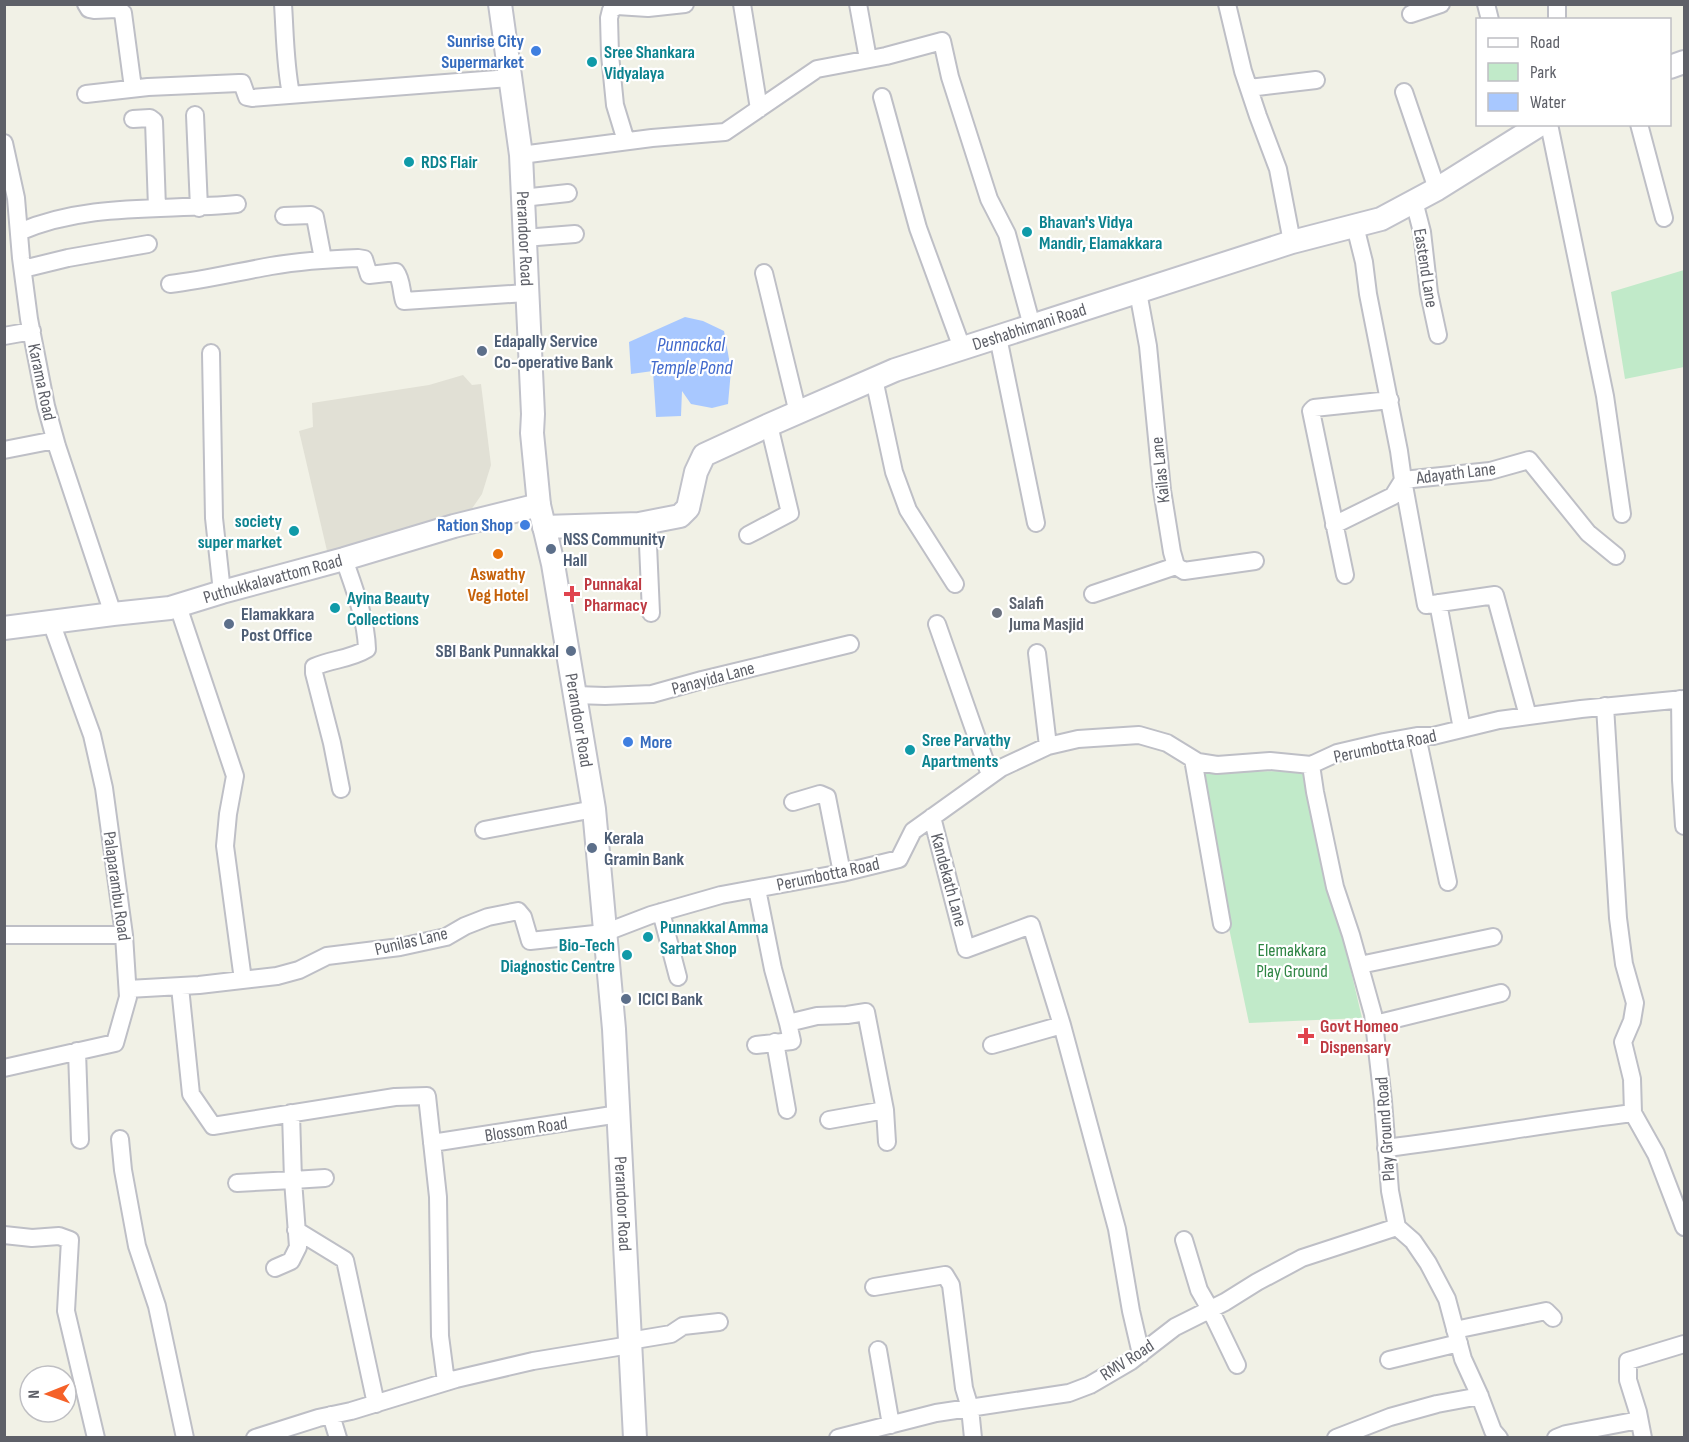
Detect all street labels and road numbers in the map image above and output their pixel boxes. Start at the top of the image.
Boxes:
street label: Perandoor Road [512,191,537,286]
street label: Eastend Lane [1409,227,1442,309]
street label: Deshabhimani Road [970,299,1089,355]
street label: Karama Road [23,342,60,422]
street label: Kailas Lane [1147,436,1174,504]
street label: Adayath Lane [1414,458,1497,489]
street label: Puthukkalavattom Road [201,550,345,608]
street label: Panayida Lane [669,657,757,700]
street label: Perandoor Road [560,672,597,769]
street label: Perumbotta Road [1332,725,1438,768]
street label: Palaparambu Road [98,830,135,942]
street label: Kandekath Lane [926,831,971,929]
street label: Perumbotta Road [775,853,881,896]
street label: Punilas Lane [373,923,450,960]
street label: Play Ground Road [1371,1076,1400,1182]
street label: Blossom Road [483,1113,569,1146]
street label: Perandoor Road [610,1156,635,1252]
street label: RMV Road [1096,1335,1158,1386]

